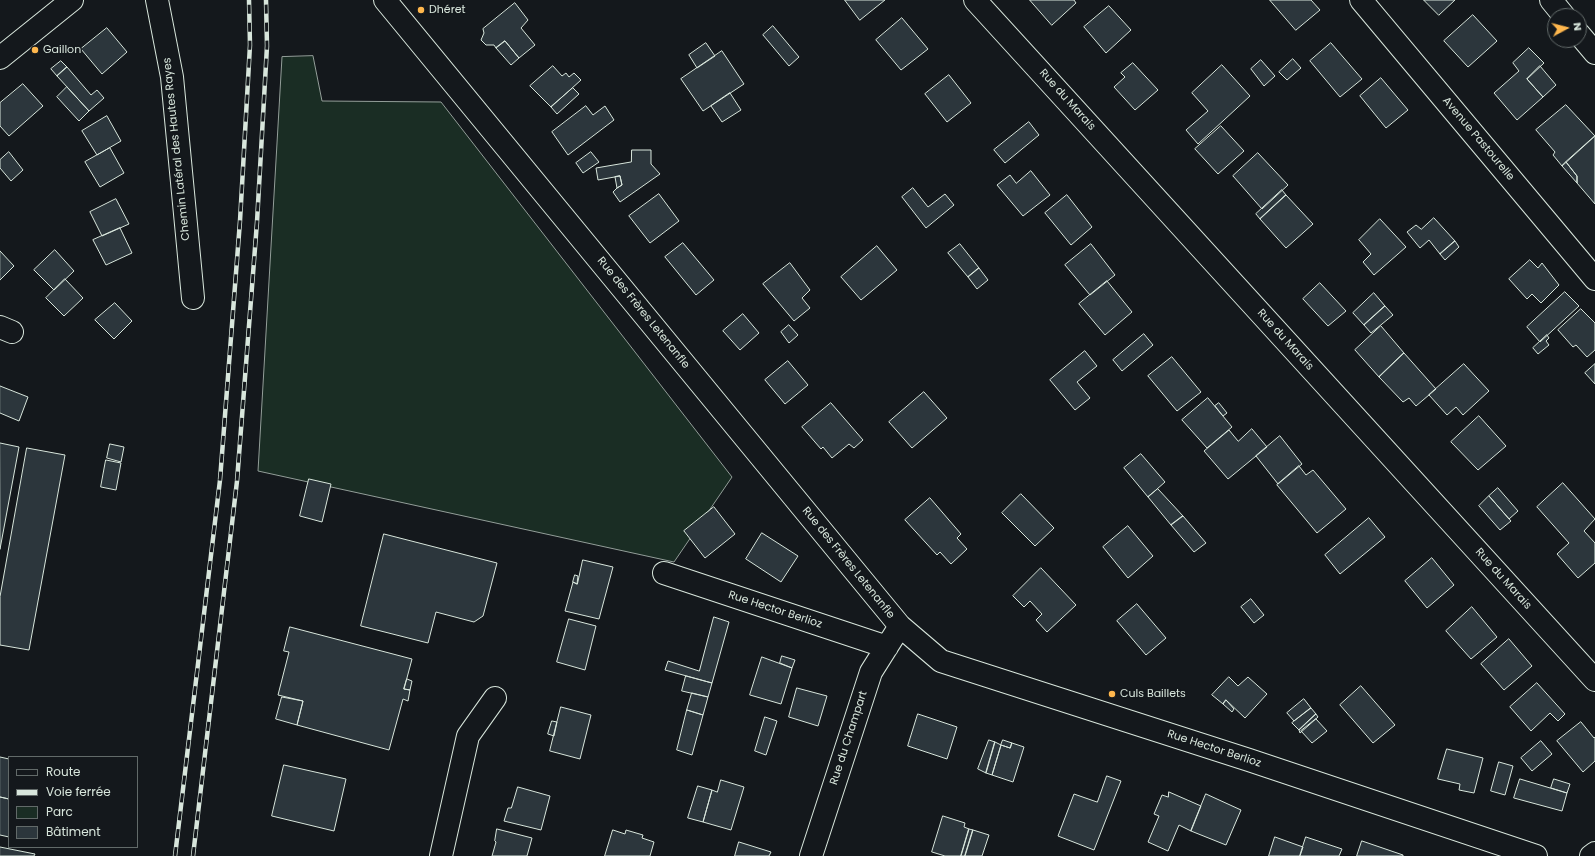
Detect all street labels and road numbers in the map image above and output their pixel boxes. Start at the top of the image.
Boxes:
street label: Chemin Latéral des Hautes Rayes [161,57,193,241]
street label: Rue du Marais [1036,67,1098,133]
street label: Avenue Pastourelle [1439,95,1517,183]
street label: Rue des Frères Letenanfle [594,255,692,371]
street label: Rue du Marais [1254,307,1316,373]
street label: Rue des Frères Letenanfle [799,505,897,621]
street label: Rue du Marais [1472,546,1534,612]
street label: Rue Hector Berlioz [726,589,824,631]
street label: Rue du Champart [828,689,870,787]
street label: Rue Hector Berlioz [1165,728,1263,770]

